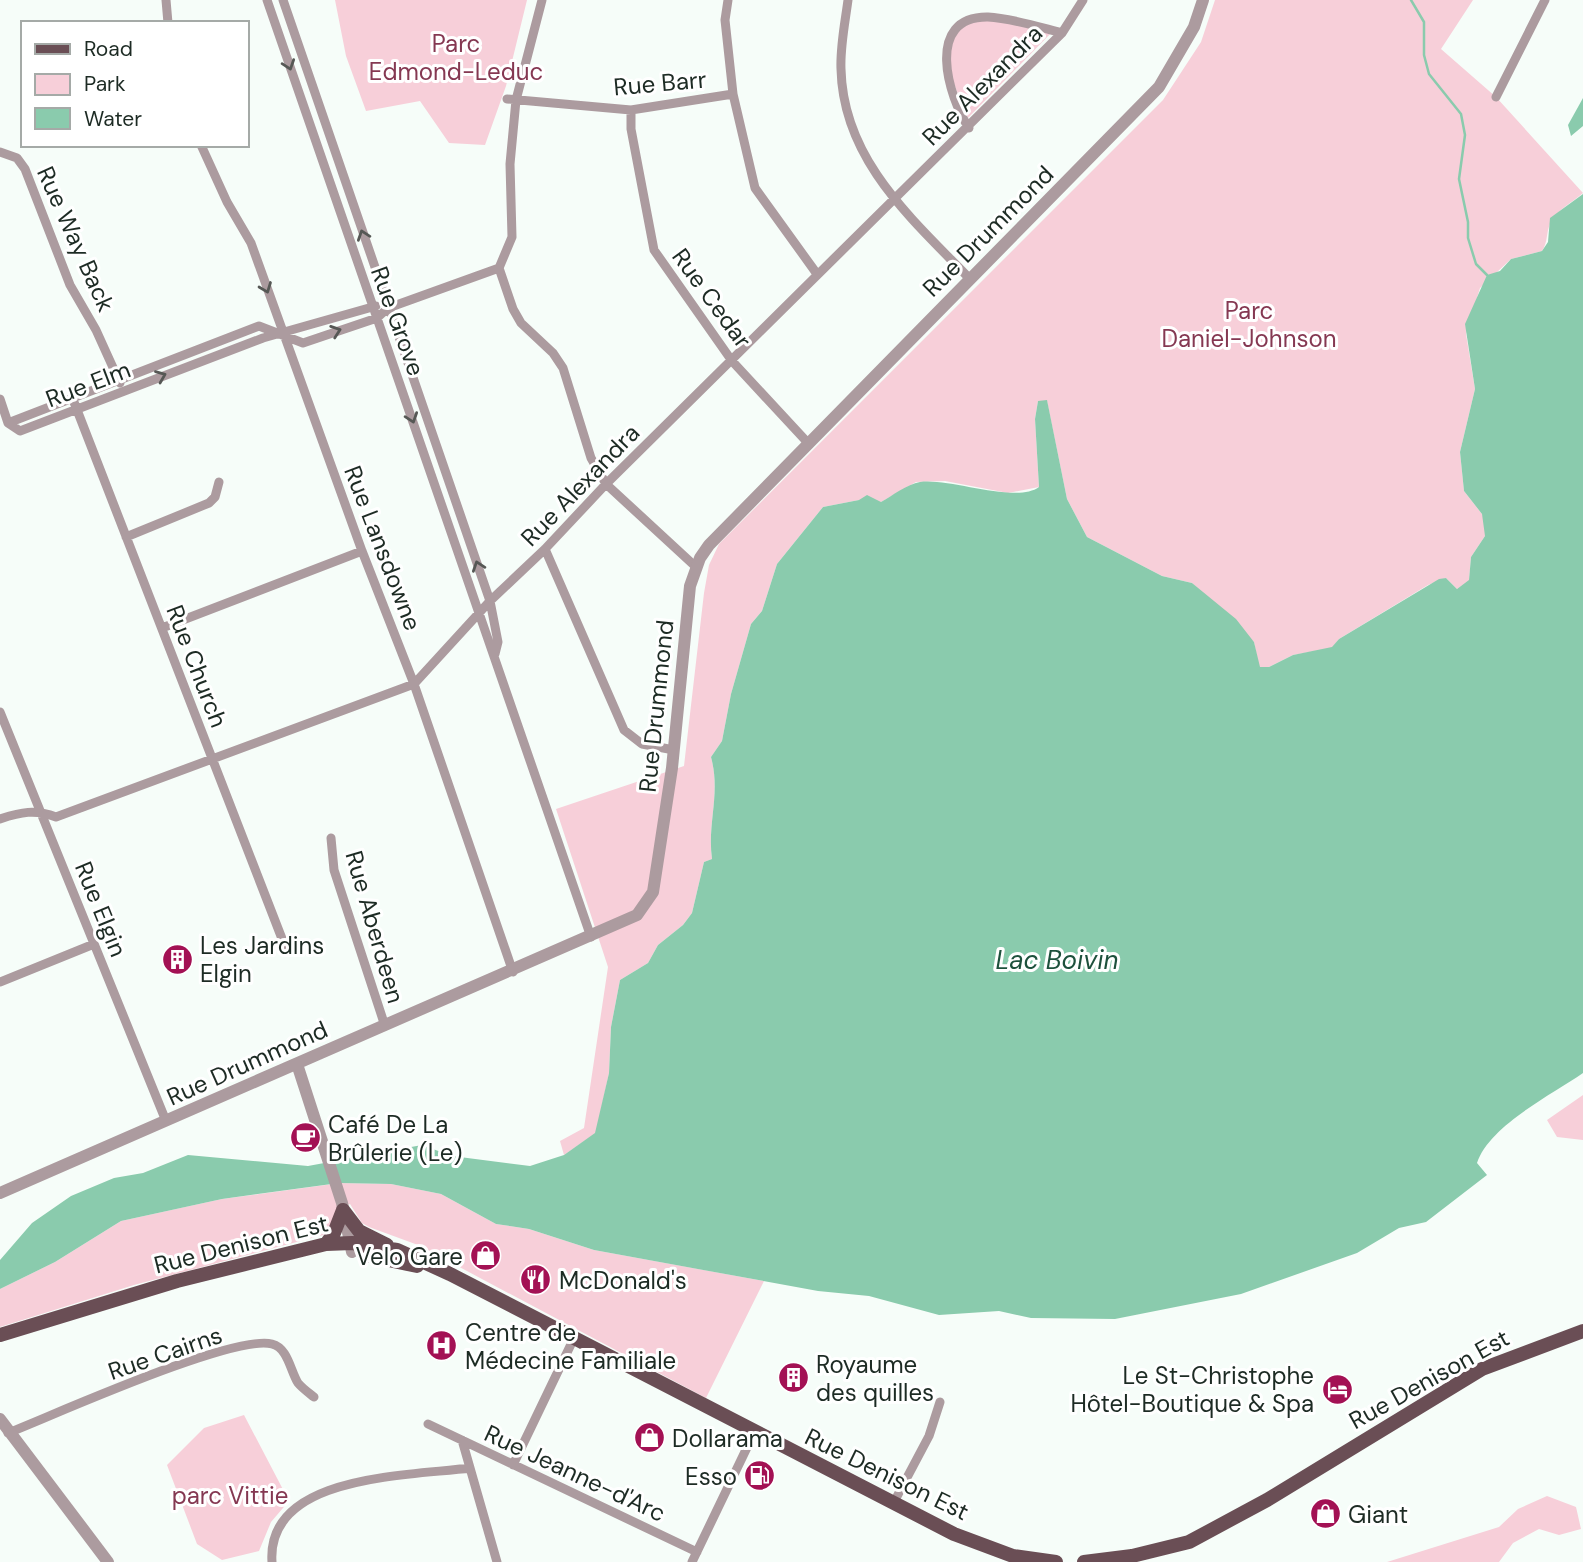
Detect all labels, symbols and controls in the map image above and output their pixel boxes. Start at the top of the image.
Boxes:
street label: Rue Alexandra [915,18,1049,152]
legend [21,21,248,147]
park label: Parc Edmond-Leduc [369,28,543,87]
text: Road [84,35,133,63]
one-way arrow [281,58,295,70]
street label: Rue Barr [612,63,708,103]
text: Park [84,70,126,98]
text: Water [84,105,142,133]
street label: Rue Drummond [916,159,1060,303]
street label: Rue Way Back [30,162,122,316]
one-way arrow [357,230,371,242]
street label: Rue Cedar [665,242,759,354]
street label: Rue Grove [364,262,432,380]
one-way arrow [257,281,271,293]
park label: Parc Daniel-Johnson [1162,295,1336,354]
one-way arrow [330,325,342,340]
street label: Rue Elm [41,354,135,414]
one-way arrow [154,371,166,385]
one-way arrow [404,412,418,424]
street label: Rue Alexandra [514,417,646,553]
street label: Rue Lansdowne [337,461,429,635]
one-way arrow [472,560,486,573]
street label: Rue Church [159,600,235,732]
street label: Rue Drummond [632,618,680,794]
street label: Rue Aberdeen [338,847,412,1007]
street label: Rue Elgin [68,857,134,961]
place label: Les Jardins Elgin [200,930,324,989]
building icon: Les Jardins Elgin [160,942,194,976]
water label: Lac Boivin [995,943,1119,977]
street label: Rue Drummond [162,1014,332,1112]
place label: Café De La Brûlerie (Le) [328,1109,462,1168]
cafe icon: Café De La Brûlerie (Le) [288,1121,322,1155]
street label: Rue Denison Est [151,1207,331,1281]
shop icon: Velo Gare [469,1239,503,1273]
place label: Velo Gare [356,1241,463,1272]
restaurant icon: McDonald's [519,1263,553,1297]
place label: McDonald's [559,1265,687,1296]
place label: Centre de Médecine Familiale [465,1317,676,1376]
street label: Rue Cairns [104,1319,226,1387]
street label: Rue Denison Est [1343,1322,1515,1436]
hospital icon: Centre de Médecine Familiale [425,1329,459,1363]
place label: Royaume des quilles [816,1349,934,1408]
place label: Le St-Christophe Hôtel-Boutique & Spa [1070,1360,1314,1419]
building icon: Royaume des quilles [776,1361,810,1395]
hotel icon: Le St-Christophe Hôtel-Boutique & Spa [1320,1372,1354,1406]
street label: Rue Jeanne-d'Arc [479,1417,671,1529]
shop icon: Dollarama [632,1421,666,1455]
street label: Rue Denison Est [800,1421,974,1527]
place label: Dollarama [672,1423,783,1454]
fuel station icon: Esso [743,1459,777,1493]
place label: Esso [685,1461,737,1492]
park label: parc Vittie [172,1480,288,1511]
shop icon: Giant [1308,1497,1342,1531]
place label: Giant [1348,1499,1408,1530]

